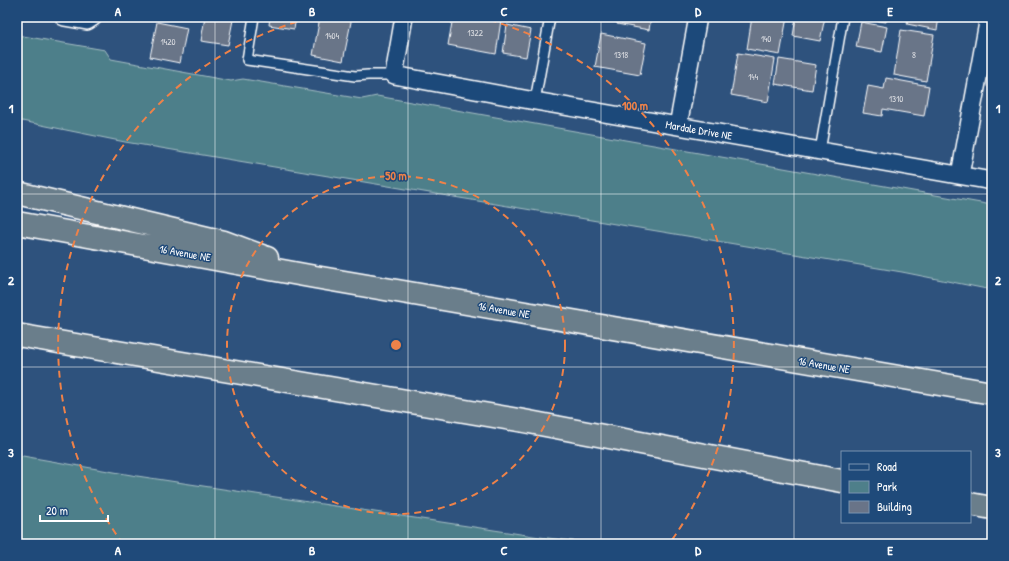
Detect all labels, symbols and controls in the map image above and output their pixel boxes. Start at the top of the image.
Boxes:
text: A [115,2,122,20]
text: B [309,2,316,20]
text: C [500,2,508,20]
text: D [695,2,702,20]
text: E [887,2,893,20]
house number: 1322 [467,27,484,39]
house number: 1404 [325,30,340,42]
house number: 140 [761,33,771,45]
house number: 1420 [161,36,175,48]
house number: 1318 [614,49,628,61]
house number: 8 [912,49,916,61]
house number: 144 [748,71,759,83]
house number: 1310 [889,93,903,105]
text: 100 m [622,97,648,114]
text: 1 [9,99,14,117]
text: 1 [996,99,1001,117]
street label: Mardale Drive NE [665,117,734,143]
text: 50 m [385,167,407,184]
street label: 16 Avenue NE [158,242,212,264]
text: 2 [8,271,15,289]
text: 2 [995,271,1002,289]
street label: 16 Avenue NE [477,299,531,321]
centre of rings [389,338,403,352]
street label: 16 Avenue NE [797,354,851,376]
text: 3 [8,443,14,461]
text: 3 [995,443,1001,461]
legend [841,451,971,523]
text: Road [877,458,897,475]
text: Park [877,478,897,495]
scale bar [40,497,108,523]
text: Building [877,498,912,515]
text: 20 m [46,502,68,519]
text: A [115,541,122,559]
text: B [309,541,316,559]
text: C [500,541,508,559]
text: D [695,541,702,559]
text: E [887,541,893,559]

